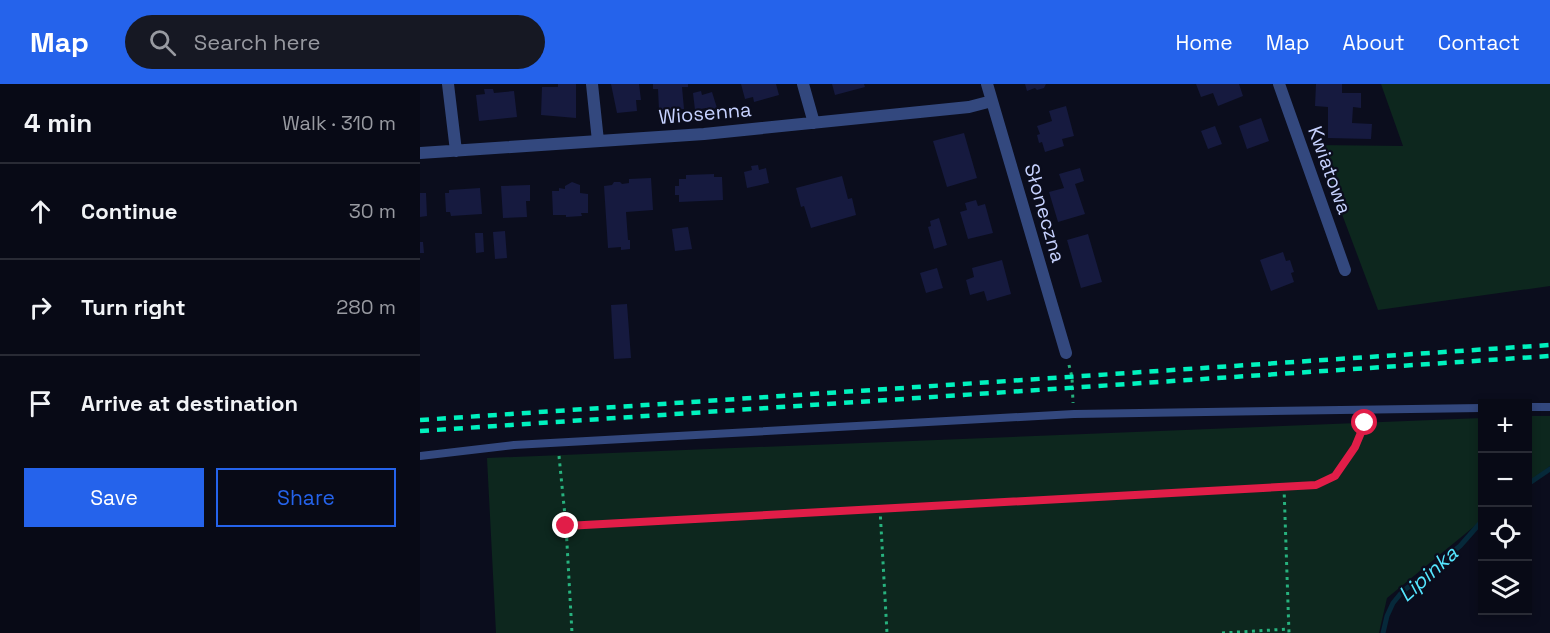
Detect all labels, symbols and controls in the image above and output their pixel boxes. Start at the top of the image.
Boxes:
search box [125,15,545,69]
text: Map [30,24,89,60]
icon: search [146,26,179,59]
text: Search here [194,28,321,56]
text: Home [1175,29,1233,56]
text: Map [1266,29,1310,56]
text: About [1343,29,1405,56]
text: Contact [1438,29,1520,56]
street label: Wiosenna [657,96,753,130]
text: 4 min [24,106,92,140]
text: Walk · 310 m [282,110,396,136]
street label: Kwiatowa [1302,122,1358,218]
street label: Słoneczna [1018,160,1072,266]
icon: ahead [24,195,57,228]
text: Continue [81,197,177,225]
text: 30 m [349,198,396,224]
icon: right [24,291,57,324]
text: Turn right [81,293,186,321]
text: 280 m [336,294,396,320]
icon: arrive [24,387,57,420]
text: Arrive at destination [81,389,298,417]
map controls [1478,399,1532,615]
button: + [1478,399,1532,453]
route start [1351,409,1377,435]
button: − [1478,453,1532,507]
button: Save [24,468,204,527]
button: Share [216,468,396,527]
button: locate [1478,507,1532,561]
route end [552,512,578,538]
water label: Lipinka [1392,539,1464,608]
button: layers [1478,561,1532,615]

